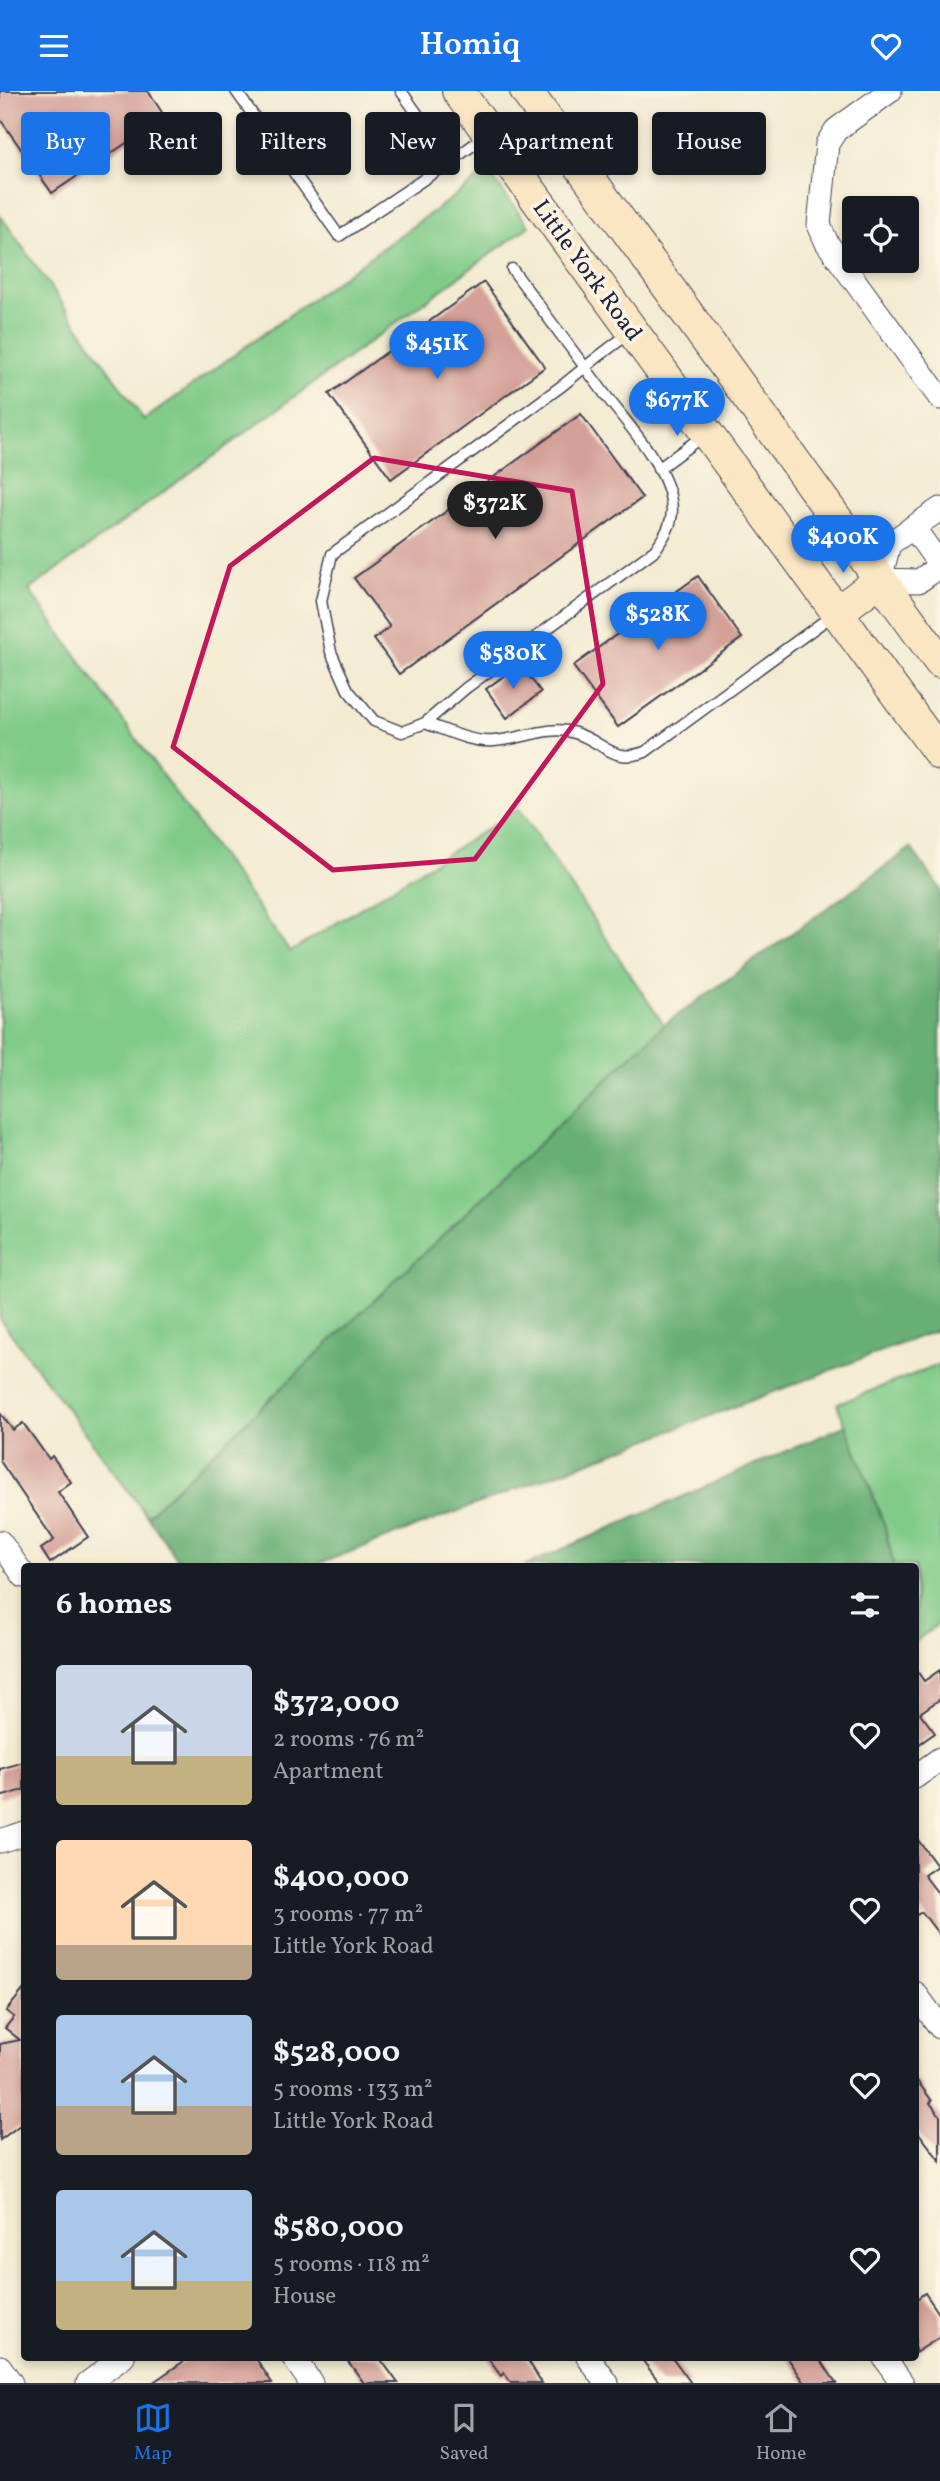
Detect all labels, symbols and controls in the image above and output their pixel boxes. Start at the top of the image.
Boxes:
text: Homiq [419,24,521,68]
icon: menu [35,27,73,65]
icon: heart [867,27,905,65]
chip: Buy [21,112,110,175]
chip: Rent [124,112,222,175]
chip: Filters [236,112,351,175]
chip: New [365,112,460,175]
chip: Apartment [474,112,638,175]
chip: House [652,112,766,175]
street label: Little York Road [523,193,649,349]
map controls [842,196,919,273]
button: locate [842,196,919,273]
pin: $451K [388,321,486,381]
text: $451K [405,328,469,360]
pin: $677K [628,379,726,438]
text: $677K [645,385,709,417]
pin: $372K [446,482,544,541]
text: $372K [463,488,527,520]
pin: $400K [794,515,892,575]
text: $400K [807,522,879,554]
pin: $528K [609,593,707,652]
text: $528K [625,599,691,631]
pin: $580K [464,631,562,691]
text: $580K [479,638,547,670]
text: 6 homes [56,1584,172,1626]
icon: filters [846,1586,884,1624]
text: $372,000 [273,1682,399,1724]
icon: home [112,1693,196,1777]
icon: heart [846,1716,884,1754]
text: 2 rooms · 76 m² [273,1724,424,1756]
text: Apartment [273,1756,384,1788]
text: $400,000 [273,1857,409,1899]
icon: home [112,1868,196,1952]
icon: heart [846,1891,884,1929]
text: 3 rooms · 77 m² [273,1899,423,1931]
text: Little York Road [273,1931,434,1963]
text: $528,000 [273,2032,400,2074]
icon: home [112,2043,196,2127]
icon: heart [846,2066,884,2104]
text: 5 rooms · 133 m² [273,2074,433,2106]
text: Little York Road [273,2106,434,2138]
text: $580,000 [273,2207,404,2249]
icon: home [112,2218,196,2302]
icon: heart [846,2241,884,2279]
text: 5 rooms · 118 m² [273,2249,430,2281]
text: House [273,2281,336,2313]
tab: Map [134,2399,172,2467]
tab: Saved [439,2399,488,2467]
tab: Home [756,2399,806,2467]

